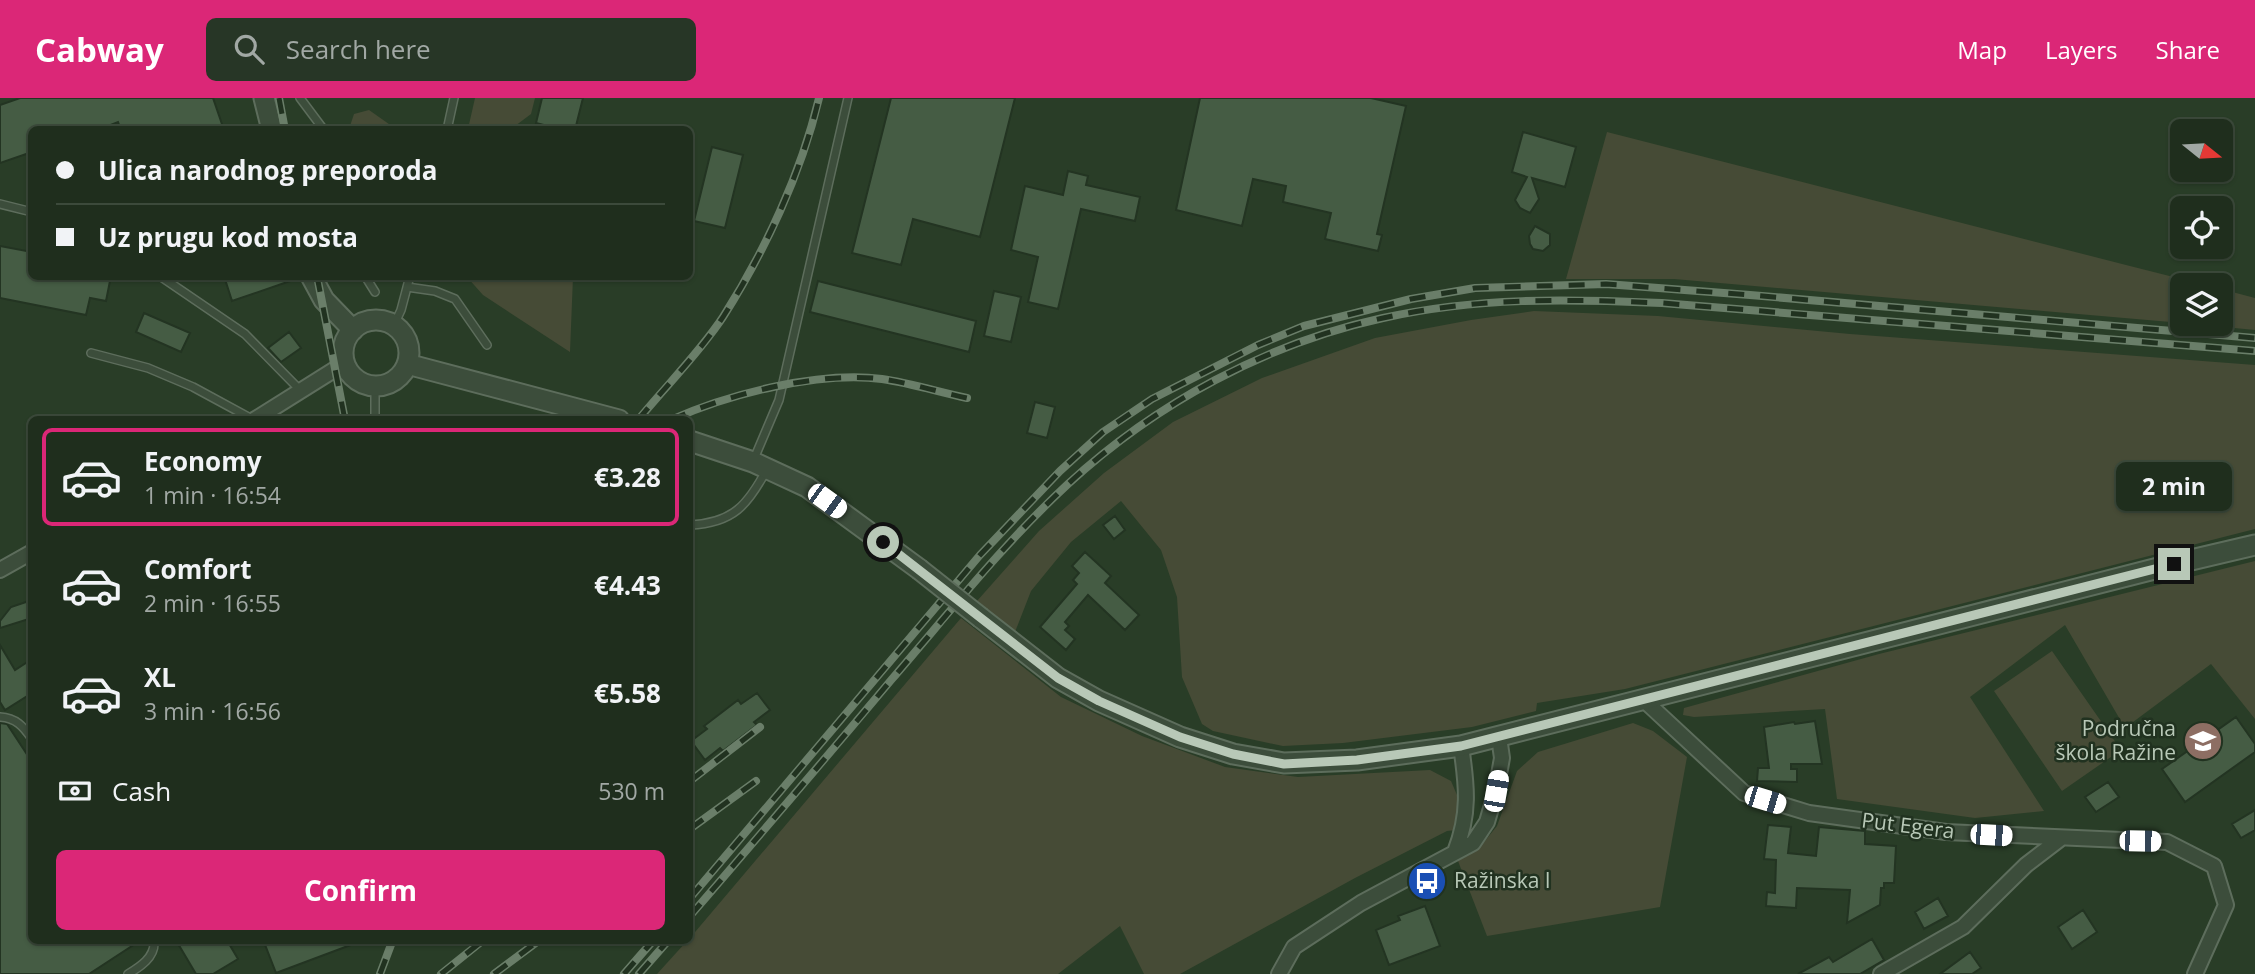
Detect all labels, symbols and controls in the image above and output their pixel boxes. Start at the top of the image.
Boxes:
search box [206,18,696,81]
text: Cabway [35,27,164,72]
icon: search [230,30,268,68]
text: Search here [286,31,431,67]
text: Map [1957,33,2007,66]
text: Layers [2045,33,2118,66]
text: Share [2156,33,2220,66]
north arrow [2170,119,2233,182]
map controls [2170,119,2233,336]
text: Ulica narodnog preporoda [98,152,437,188]
button: locate [2170,196,2233,259]
text: Uz prugu kod mosta [98,219,358,255]
button: layers [2170,273,2233,336]
text: Economy [144,443,262,479]
icon: car [60,446,123,509]
text: €3.28 [594,459,661,495]
callout: 2 min [2116,462,2232,512]
text: 2 min [2142,470,2206,502]
text: 1 min · 16:54 [144,479,281,511]
car [804,480,851,522]
route start [867,526,899,558]
route end [2158,548,2190,580]
text: Comfort [144,551,251,587]
icon: car [60,554,123,617]
text: €4.43 [594,567,661,603]
text: 2 min · 16:55 [144,587,281,619]
text: XL [144,659,176,695]
icon: car [60,662,123,725]
text: €5.58 [594,675,661,711]
text: 3 min · 16:56 [144,695,281,727]
place label: Područna škola Ražine [2055,714,2176,766]
school or university icon: Područna škola Ražine [2182,720,2224,762]
car [1483,768,1510,814]
icon: cash [56,772,94,810]
text: Cash [112,773,171,809]
text: 530 m [598,775,665,807]
car [1742,784,1789,816]
street label: Put Egera [1860,805,1956,845]
car [1970,823,2013,847]
car [2119,830,2162,852]
button: Confirm [56,850,665,930]
bus stop icon: Ražinska I [1406,860,1448,902]
place label: Ražinska I [1454,866,1551,894]

